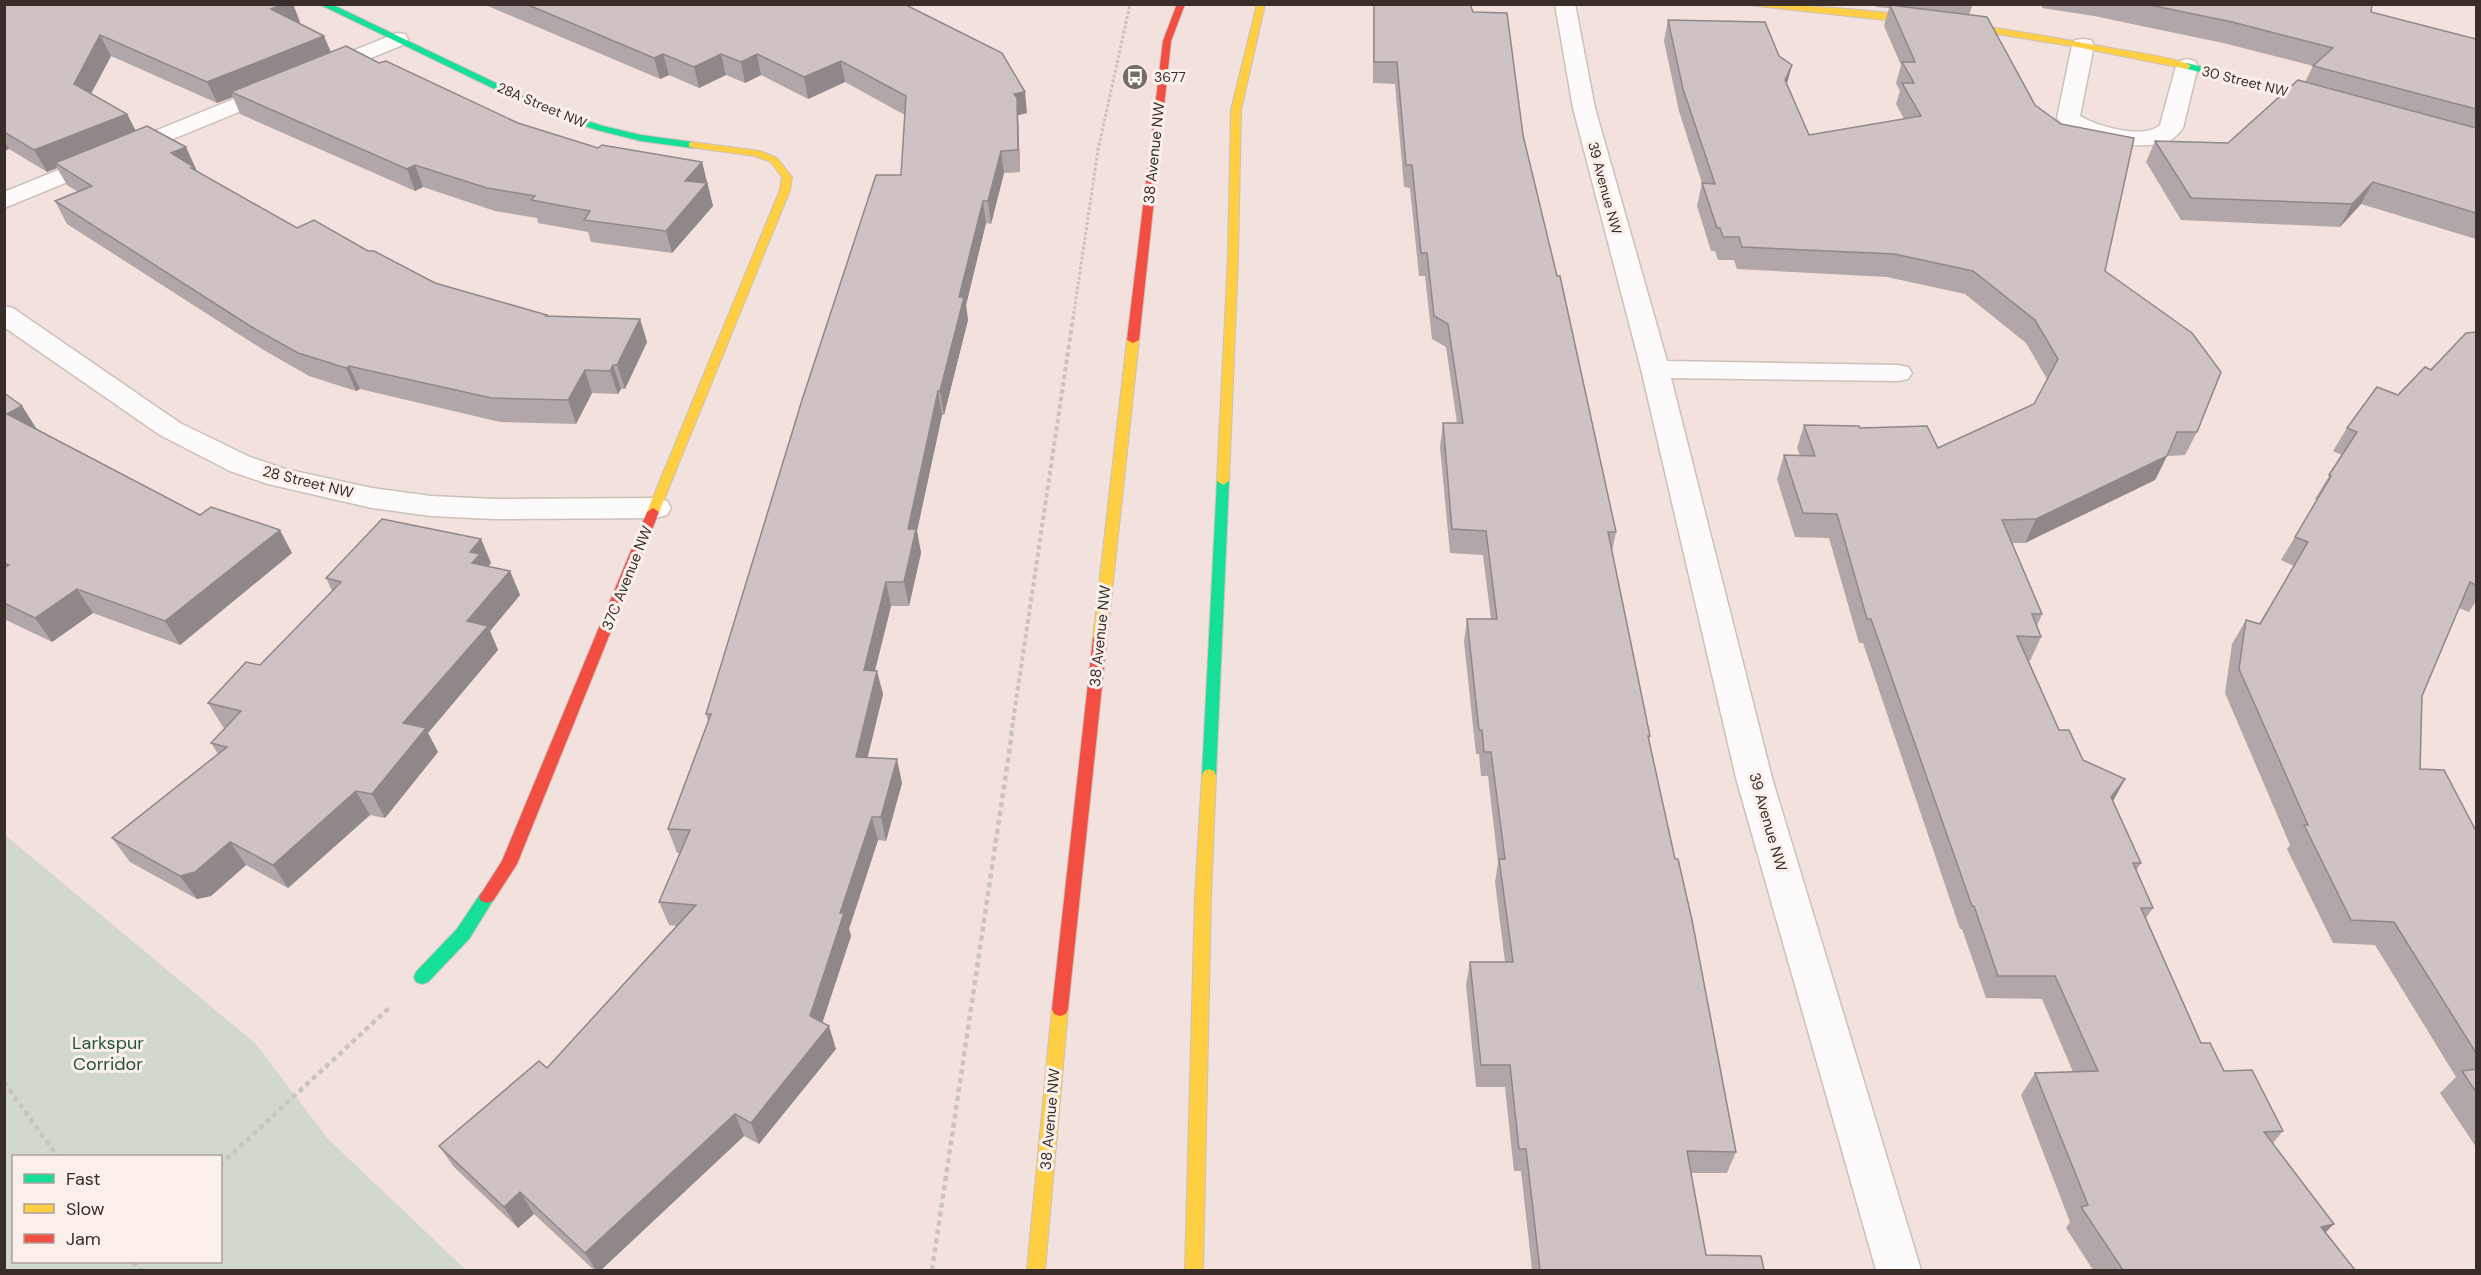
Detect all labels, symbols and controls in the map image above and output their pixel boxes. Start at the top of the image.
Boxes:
bus stop icon: 3677 [1120,62,1150,92]
street label: 30 Street NW [2200,62,2290,101]
place label: 3677 [1154,68,1186,86]
street label: 28A Street NW [494,78,590,132]
street label: 38 Avenue NW [1139,101,1169,205]
street label: 39 Avenue NW [1584,140,1626,237]
street label: 28 Street NW [261,461,356,503]
street label: 37C Avenue NW [597,522,657,633]
street label: 38 Avenue NW [1085,584,1115,688]
street label: 39 Avenue NW [1744,770,1792,874]
park label: Larkspur Corridor [72,1031,144,1076]
street label: 38 Avenue NW [1036,1067,1064,1171]
legend [12,1155,222,1263]
text: Fast [66,1167,101,1191]
text: Slow [66,1197,105,1221]
text: Jam [66,1227,101,1251]

